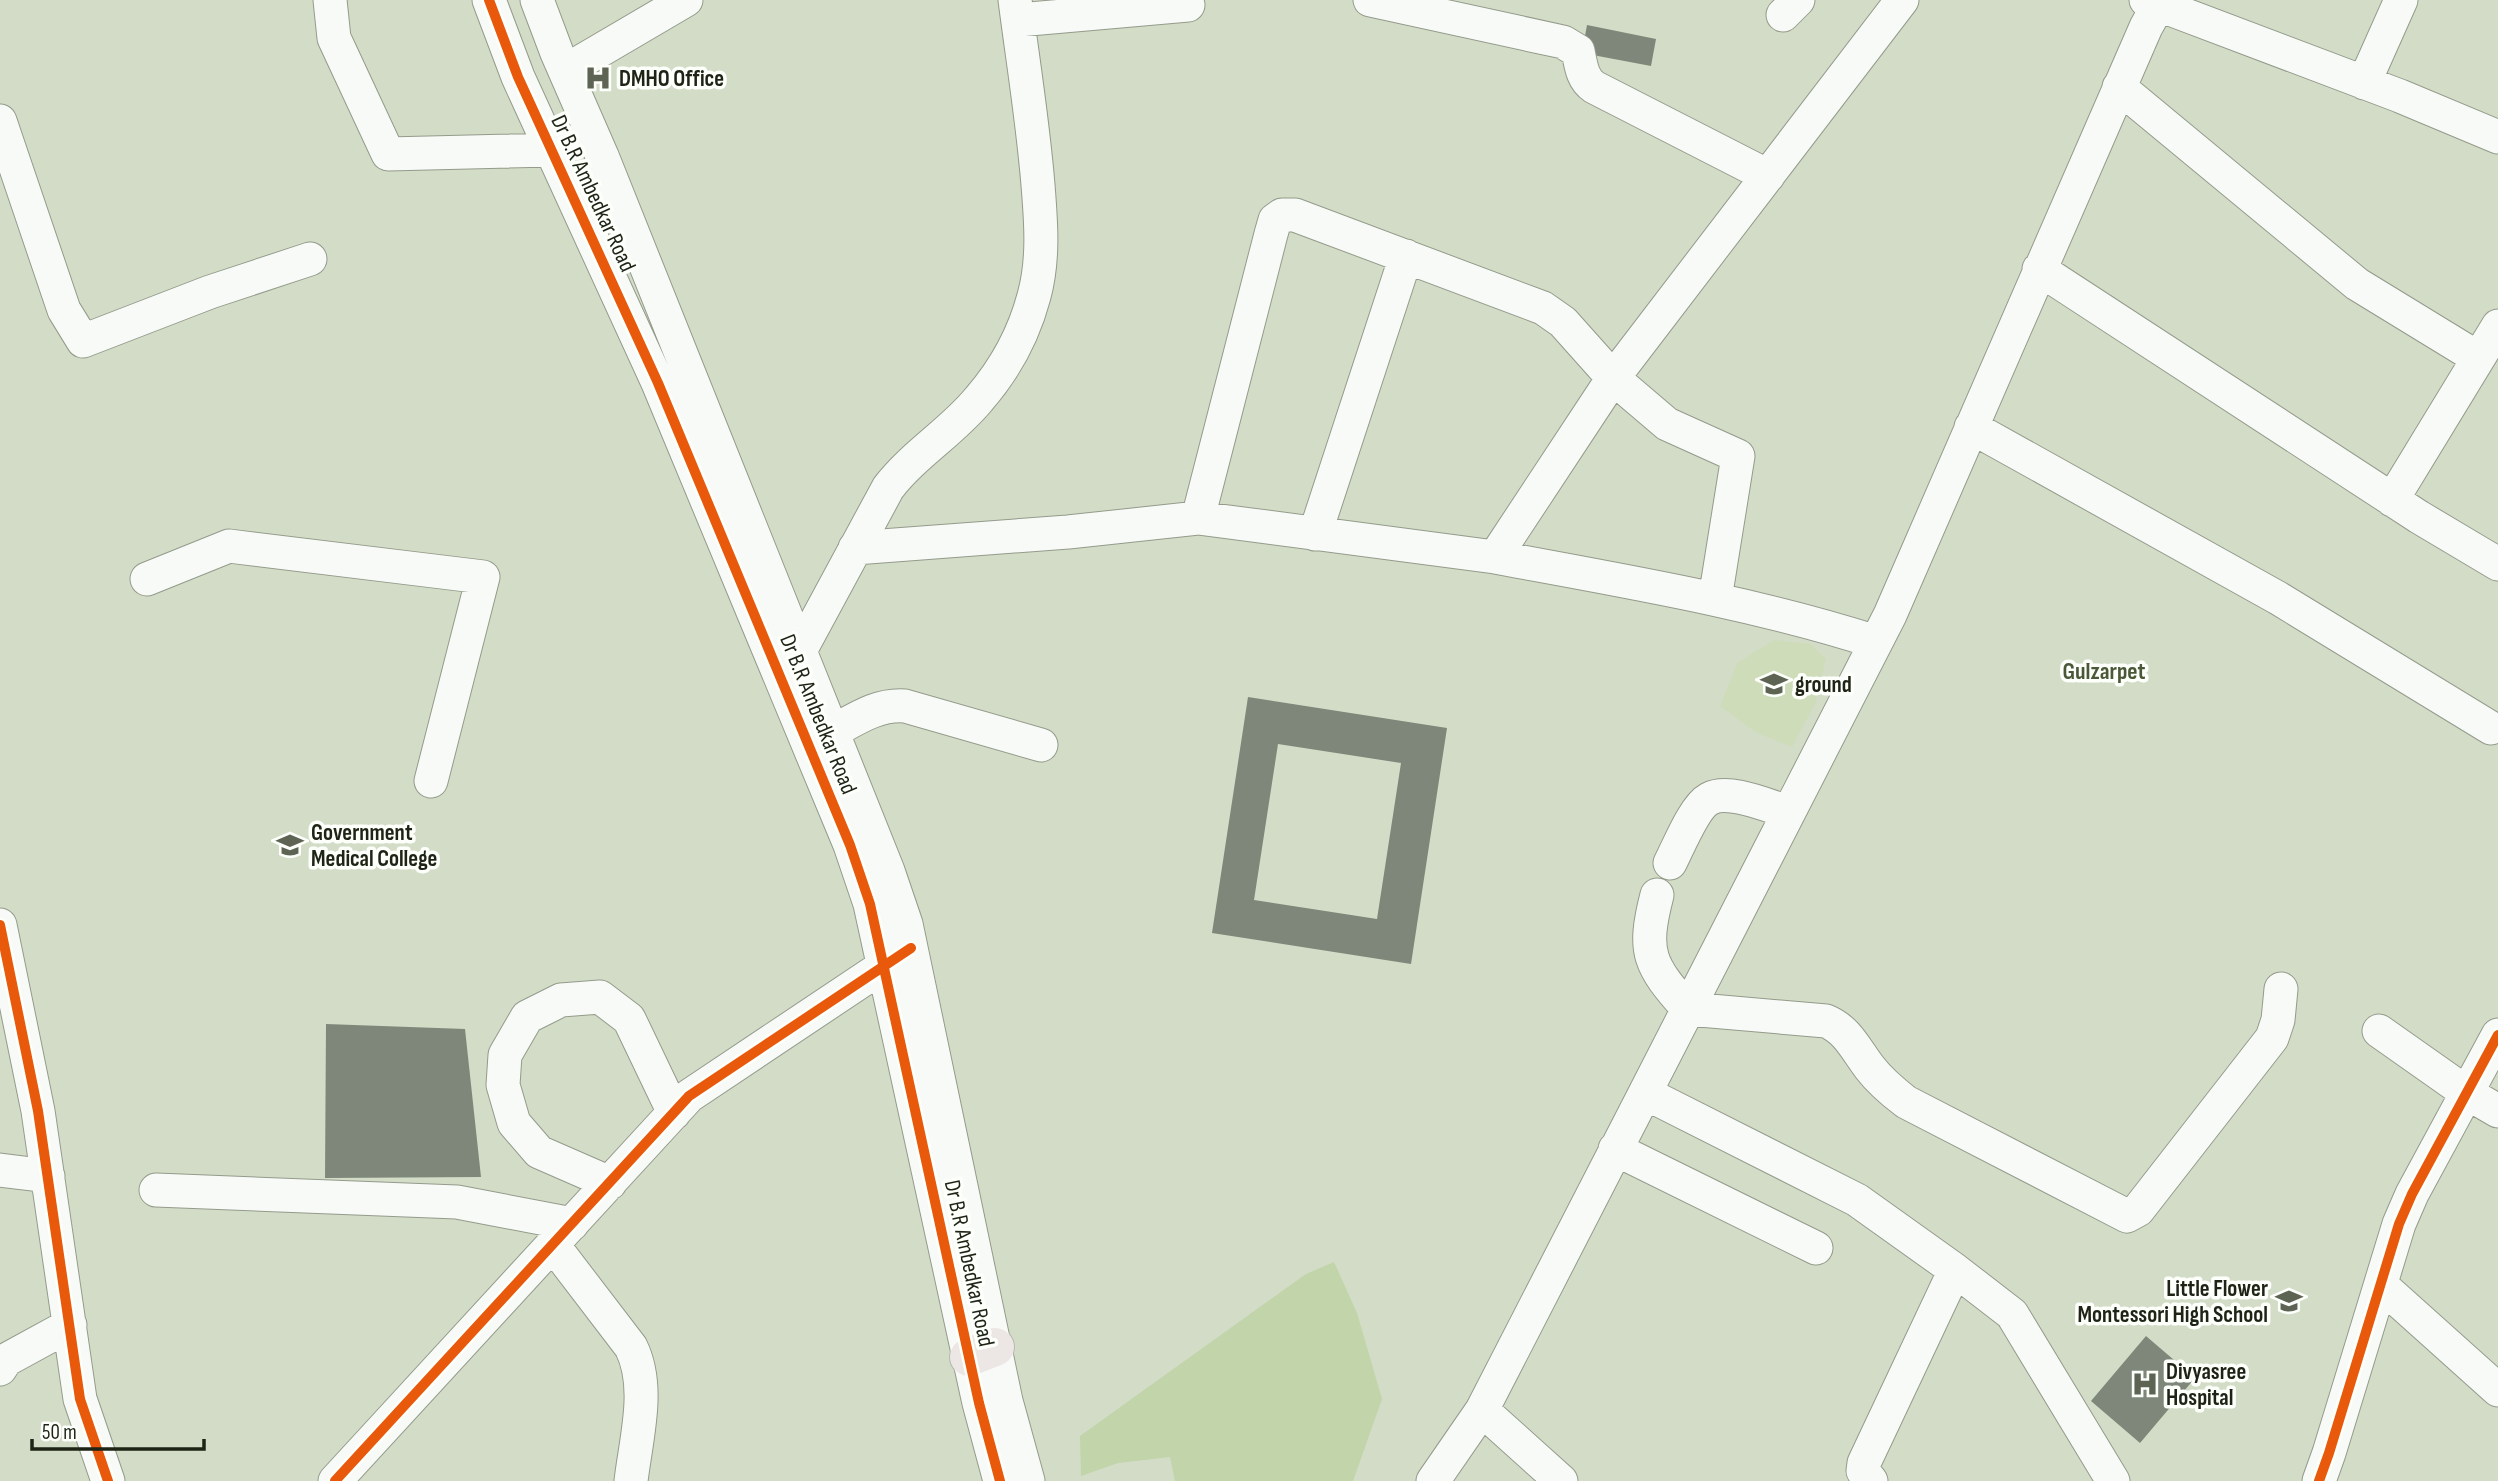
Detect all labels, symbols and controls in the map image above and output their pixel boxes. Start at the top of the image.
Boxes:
hospital icon: DMHO Office [583,63,613,93]
place label: DMHO Office [619,65,724,93]
street label: Dr B.R Ambedkar Road [545,111,642,276]
street label: Dr B.R Ambedkar Road [773,630,863,798]
district label: Gulzarpet [2063,657,2146,686]
school or university icon: ground [1759,669,1789,699]
place label: ground [1795,671,1852,699]
place label: Government Medical College [311,819,437,873]
school or university icon: Government Medical College [275,830,305,860]
street label: Dr B.R Ambedkar Road [938,1177,1000,1349]
place label: Little Flower Montessori High School [2077,1275,2268,1329]
school or university icon: Little Flower Montessori High School [2274,1286,2304,1316]
place label: Divyasree Hospital [2166,1358,2246,1412]
hospital icon: Divyasree Hospital [2130,1369,2160,1399]
scale bar [32,1408,203,1452]
text: 50 m [42,1420,77,1445]

